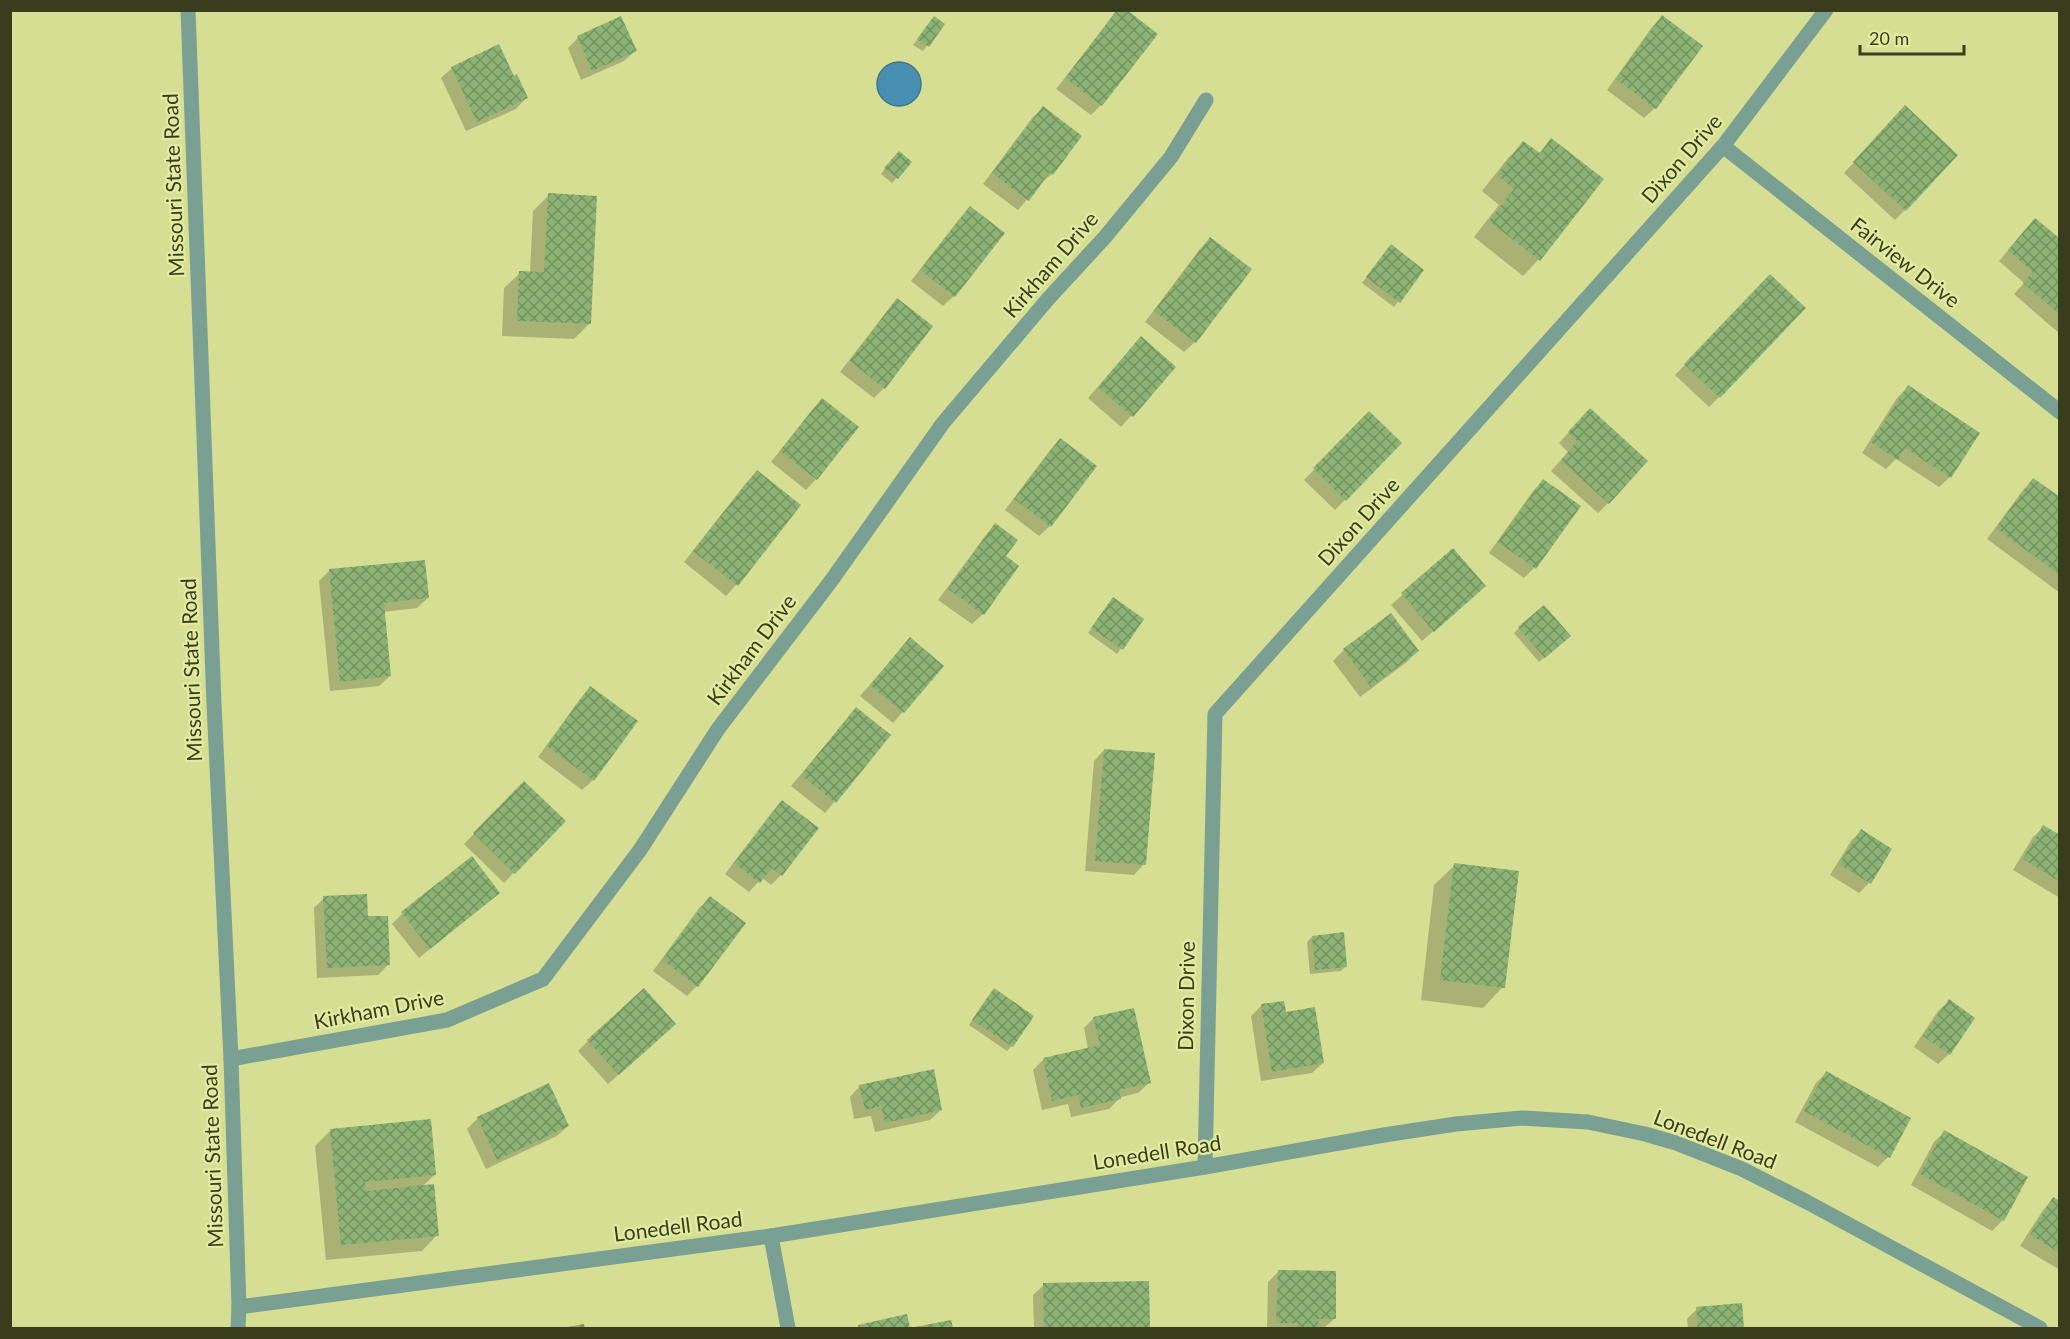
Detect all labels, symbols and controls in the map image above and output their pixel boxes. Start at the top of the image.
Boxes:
scale bar [1860,18,1964,56]
text: 20 m [1869,27,1909,49]
street label: Missouri State Road [157,93,188,277]
street label: Dixon Drive [1635,108,1726,208]
street label: Kirkham Drive [997,206,1103,322]
street label: Fairview Drive [1846,211,1966,312]
street label: Dixon Drive [1312,472,1404,570]
street label: Missouri State Road [175,578,206,762]
street label: Kirkham Drive [701,589,801,709]
street label: Dixon Drive [1172,941,1199,1051]
street label: Kirkham Drive [311,984,446,1033]
street label: Missouri State Road [196,1064,227,1248]
street label: Lonedell Road [1651,1104,1780,1173]
street label: Lonedell Road [1091,1129,1223,1174]
street label: Lonedell Road [612,1205,744,1246]

